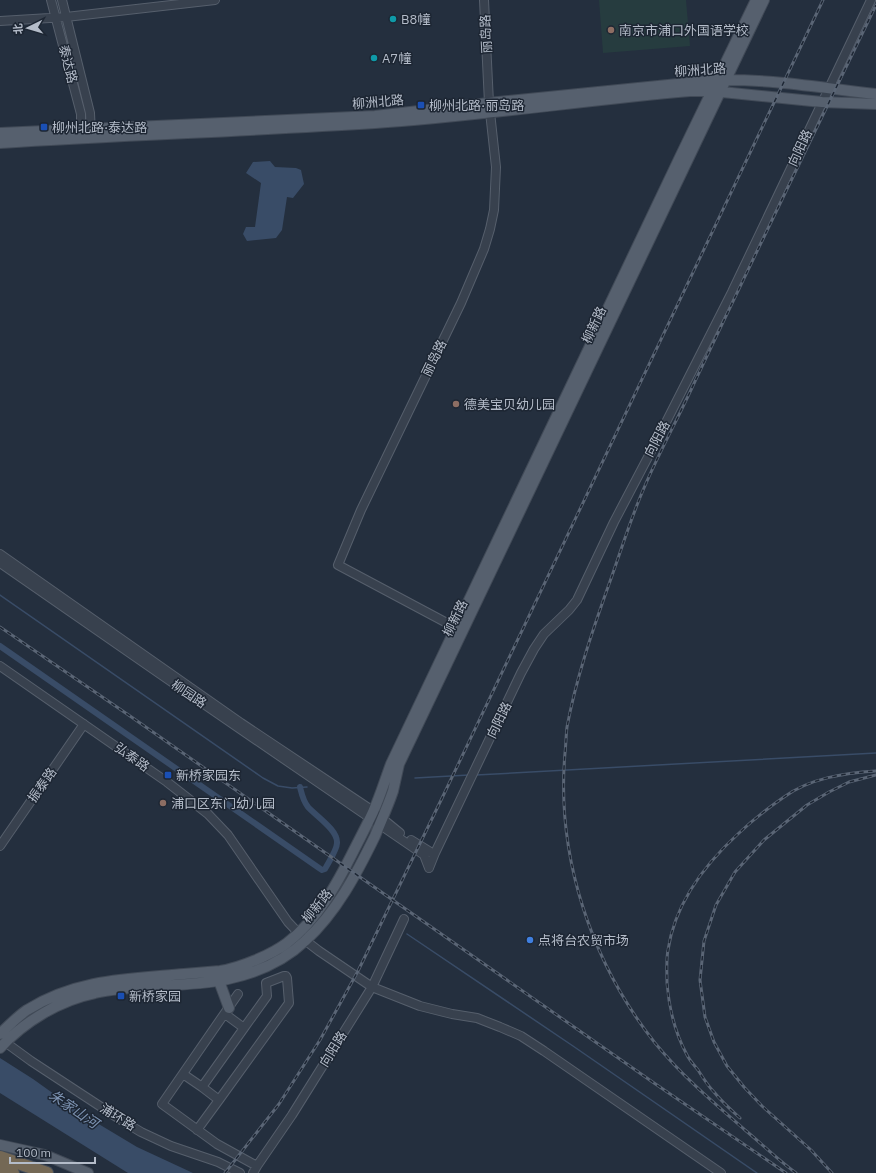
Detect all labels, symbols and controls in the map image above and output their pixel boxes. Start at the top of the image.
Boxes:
north arrow [8,8,48,48]
place label: B8幢 [401,11,430,28]
marker: B8幢 [388,14,398,24]
street label: 丽岛路 [476,14,496,54]
place label: 南京市浦口外国语学校 [619,22,749,39]
text: 北 [11,23,25,35]
marker: 南京市浦口外国语学校 [606,25,616,35]
street label: 泰达路 [55,43,81,85]
place label: A7幢 [382,50,411,67]
marker: A7幢 [369,53,379,63]
street label: 柳洲北路 [673,60,727,80]
street label: 柳洲北路 [351,91,405,113]
place label: 柳州北路·丽岛路 [429,97,524,114]
marker: 柳州北路·丽岛路 [416,100,426,110]
place label: 柳州北路·泰达路 [52,119,147,136]
marker: 柳州北路·泰达路 [39,122,49,132]
street label: 向阳路 [784,127,816,169]
street label: 柳新路 [578,304,610,346]
street label: 丽岛路 [418,337,450,379]
place label: 德美宝贝幼儿园 [464,396,555,413]
marker: 德美宝贝幼儿园 [451,399,461,409]
street label: 向阳路 [640,418,674,460]
street label: 柳新路 [439,597,471,639]
street label: 柳园路 [168,676,210,712]
street label: 向阳路 [483,699,515,741]
street label: 弘泰路 [111,739,153,775]
street label: 振泰路 [24,764,60,806]
place label: 新桥家园东 [176,767,241,784]
marker: 新桥家园东 [163,770,173,780]
place label: 浦口区东门幼儿园 [171,795,275,812]
marker: 浦口区东门幼儿园 [158,798,168,808]
street label: 柳新路 [298,885,336,927]
place label: 点将台农贸市场 [538,932,629,949]
marker: 点将台农贸市场 [525,935,535,945]
place label: 新桥家园 [129,988,181,1005]
marker: 新桥家园 [116,991,126,1001]
street label: 向阳路 [315,1028,351,1070]
water label: 朱家山河 [46,1086,105,1134]
street label: 浦环路 [97,1099,139,1135]
scale bar [10,1139,95,1165]
text: 100 m [16,1145,51,1160]

